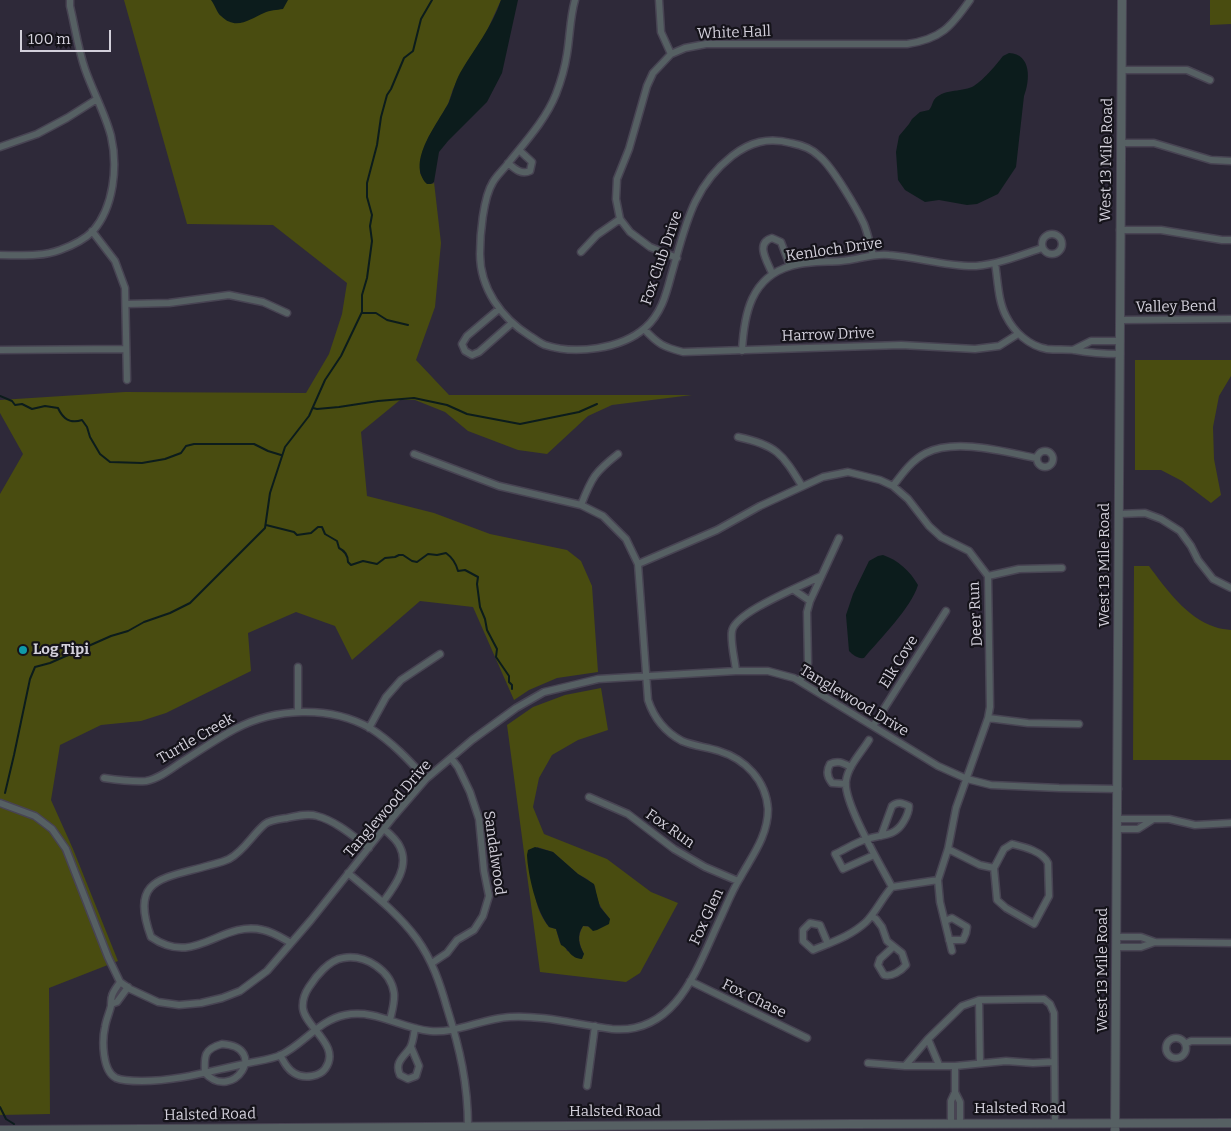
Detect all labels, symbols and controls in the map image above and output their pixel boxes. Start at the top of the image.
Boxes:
scale bar [22,20,114,52]
street label: White Hall [697,23,771,43]
text: 100 m [28,30,71,48]
street label: West 13 Mile Road [1097,98,1117,222]
street label: Fox Club Drive [637,208,687,308]
street label: Kenloch Drive [785,234,883,266]
street label: Valley Bend [1135,297,1217,317]
street label: Harrow Drive [781,324,875,346]
street label: West 13 Mile Road [1096,503,1114,627]
street label: Deer Run [965,581,987,647]
street label: Elk Cove [876,632,922,692]
place label: Log Tipi [33,641,89,659]
marker: Log Tipi [17,644,29,656]
street label: Tanglewood Drive [796,661,912,741]
street label: Turtle Creek [154,710,238,768]
street label: Tanglewood Drive [341,756,435,862]
street label: Fox Run [642,806,698,852]
street label: Sandalwood [479,810,509,896]
street label: Fox Glen [686,886,728,948]
street label: West 13 Mile Road [1094,908,1112,1032]
street label: Fox Chase [719,976,789,1022]
street label: Halsted Road [974,1100,1066,1118]
street label: Halsted Road [569,1103,661,1121]
street label: Halsted Road [164,1105,256,1125]

